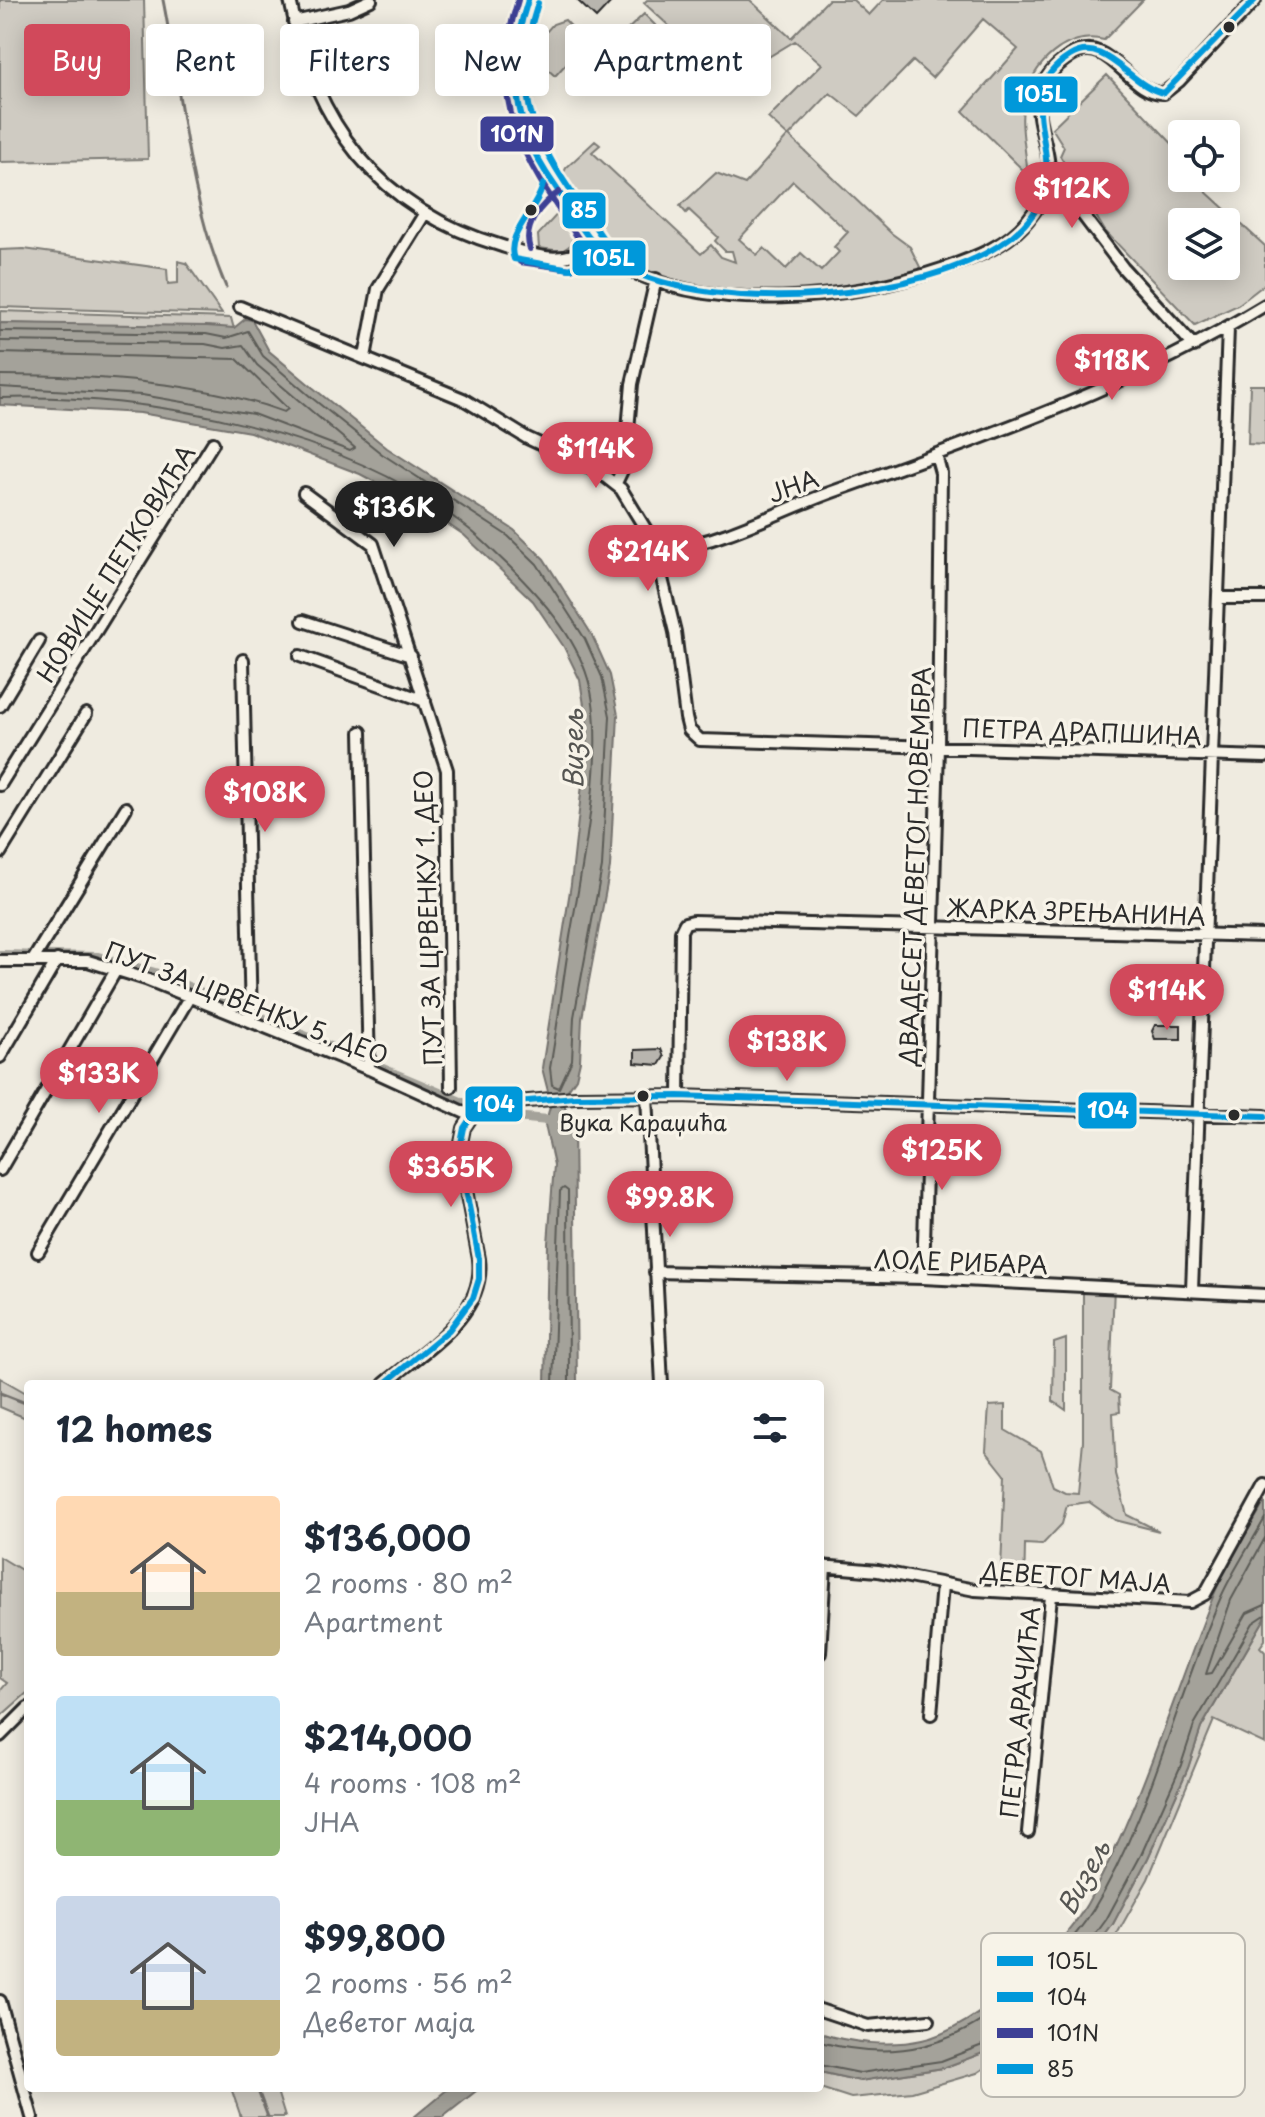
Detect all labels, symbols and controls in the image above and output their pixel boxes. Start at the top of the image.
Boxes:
unlabelled marker [1221,19,1237,35]
chip: Buy [24,24,130,96]
chip: Rent [146,24,264,96]
chip: Filters [280,24,419,96]
chip: New [435,24,549,96]
chip: Apartment [565,24,771,96]
line badge: 105L [1003,75,1079,114]
text: 105L [1015,76,1067,109]
line badge: 101N [479,115,555,153]
text: 101N [490,116,544,149]
map controls [1168,120,1240,280]
button: locate [1168,120,1240,192]
pin: $112K [1016,162,1128,230]
text: $112K [1033,168,1111,207]
line badge: 85 [561,191,607,230]
text: 85 [570,192,598,225]
unlabelled marker [523,202,539,218]
button: layers [1168,208,1240,280]
line badge: 105L [571,239,647,277]
text: 105L [583,240,635,273]
pin: $118K [1056,334,1168,402]
text: $118K [1074,340,1150,379]
pin: $114K [540,422,652,490]
text: $114K [557,428,635,467]
street label: НОВИЦЕ ПЕТКОВИЋА [27,437,203,689]
street label: ЈНА [763,459,823,511]
pin: $136K [338,481,450,549]
text: $136K [353,487,435,526]
pin: $214K [592,525,704,593]
text: $214K [606,531,690,570]
street label: ДВАДЕСЕТ ДЕВЕТОГ НОВЕМБРА [889,666,939,1067]
water label: Визељ [553,708,592,789]
street label: ПЕТРА ДРАПШИНА [962,709,1202,753]
pin: $108K [209,766,321,834]
street label: ПУТ ЗА ЦРВЕНКУ 1. ДЕО [404,769,450,1067]
text: $108K [223,772,307,811]
street label: ЖАРКА ЗРЕЊАНИНА [946,888,1206,934]
street label: ПУТ ЗА ЦРВЕНКУ 5. ДЕО [100,931,394,1073]
pin: $114K [1111,964,1223,1032]
text: $114K [1128,970,1206,1009]
pin: $138K [731,1015,843,1083]
text: $138K [747,1021,827,1060]
pin: $133K [43,1047,155,1115]
text: $133K [58,1053,140,1092]
line badge: 104 [464,1085,524,1123]
text: 104 [473,1086,515,1119]
marker: Вука Караџића [635,1088,651,1104]
line badge: 104 [1077,1091,1138,1130]
text: 104 [1087,1092,1129,1125]
place label: Вука Караџића [559,1105,727,1138]
unlabelled marker [1226,1107,1242,1123]
pin: $125K [886,1124,998,1192]
text: $125K [901,1130,983,1169]
pin: $365K [395,1141,507,1209]
text: $365K [407,1147,495,1186]
pin: $99.8K [605,1171,735,1239]
text: $99.8K [625,1177,715,1216]
street label: ЛОЛЕ РИБАРА [873,1240,1049,1282]
text: 12 homes [56,1402,212,1454]
icon: filters [748,1406,792,1450]
text: $136,000 [304,1511,471,1563]
icon: home [120,1528,216,1624]
street label: ДЕВЕТОГ МАЈА [979,1551,1172,1601]
text: 2 rooms · 80 m² [304,1563,513,1602]
text: Apartment [304,1602,443,1641]
street label: ПЕТРА АРАЧИЋА [990,1604,1048,1820]
text: $214,000 [304,1711,472,1763]
icon: home [120,1728,216,1824]
text: 4 rooms · 108 m² [304,1763,522,1802]
text: ЈНА [304,1802,360,1841]
water label: Визељ [1047,1832,1120,1921]
text: $99,800 [304,1911,446,1963]
icon: home [120,1928,216,2024]
legend [981,1933,1245,2097]
text: 105L [1047,1943,1098,1976]
text: 2 rooms · 56 m² [304,1963,513,2002]
text: 104 [1047,1979,1088,2012]
text: Деветог маја [304,2002,475,2041]
text: 101N [1047,2015,1099,2048]
text: 85 [1047,2051,1074,2084]

